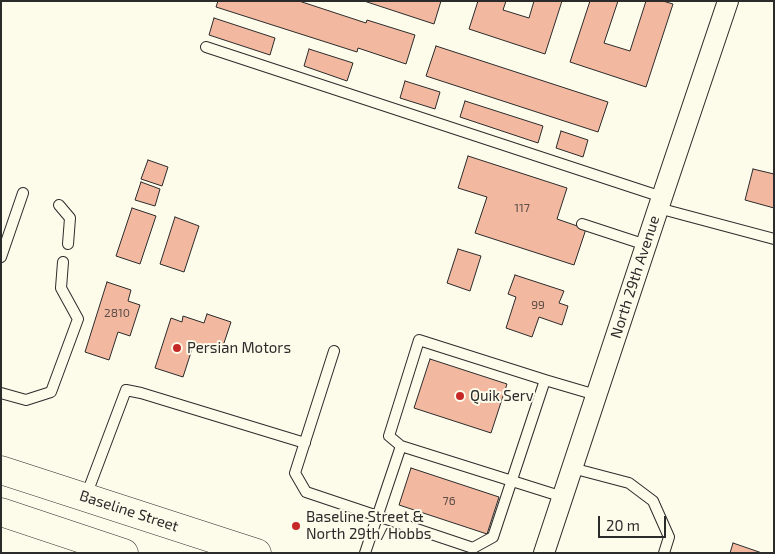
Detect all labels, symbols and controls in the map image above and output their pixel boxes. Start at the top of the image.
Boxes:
house number: 117 [514,201,530,215]
street label: North 29th Avenue [607,213,663,341]
house number: 99 [531,298,545,312]
house number: 2810 [104,306,130,320]
place label: Persian Motors [187,339,291,357]
marker: Persian Motors [171,342,183,354]
place label: Quik Serv [470,387,534,405]
marker: Quik Serv [454,390,466,402]
street label: Baseline Street [77,486,181,536]
house number: 76 [442,494,456,508]
scale bar [600,506,668,538]
place label: Baseline Street & North 29th/Hobbs [306,508,431,543]
text: 20 m [606,516,640,534]
marker: Baseline Street & North 29th/Hobbs [290,520,302,532]

